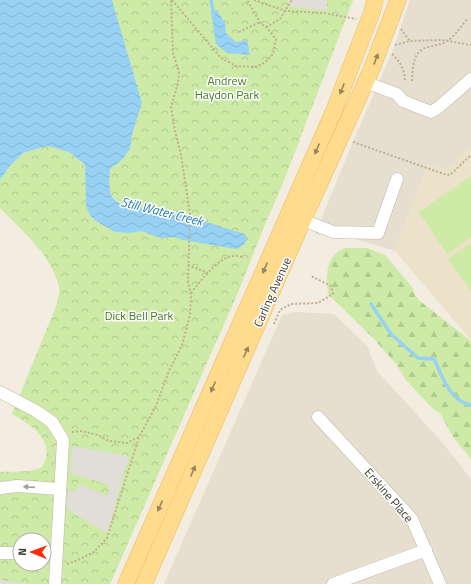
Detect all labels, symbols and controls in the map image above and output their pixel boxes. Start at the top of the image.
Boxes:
one-way arrow [373,52,379,64]
park label: Andrew Haydon Park [195,71,259,104]
one-way arrow [338,83,344,95]
one-way arrow [314,143,320,154]
water label: Still Water Creek [119,191,207,231]
street label: Carling Avenue [248,254,296,330]
one-way arrow [262,262,268,274]
park label: Dick Bell Park [105,306,174,325]
one-way arrow [243,346,249,358]
one-way arrow [210,381,216,393]
street label: Erskine Place [360,463,418,527]
one-way arrow [191,465,197,477]
one-way arrow [23,483,35,490]
one-way arrow [157,500,163,512]
north arrow [12,532,52,572]
text: N [14,548,30,556]

